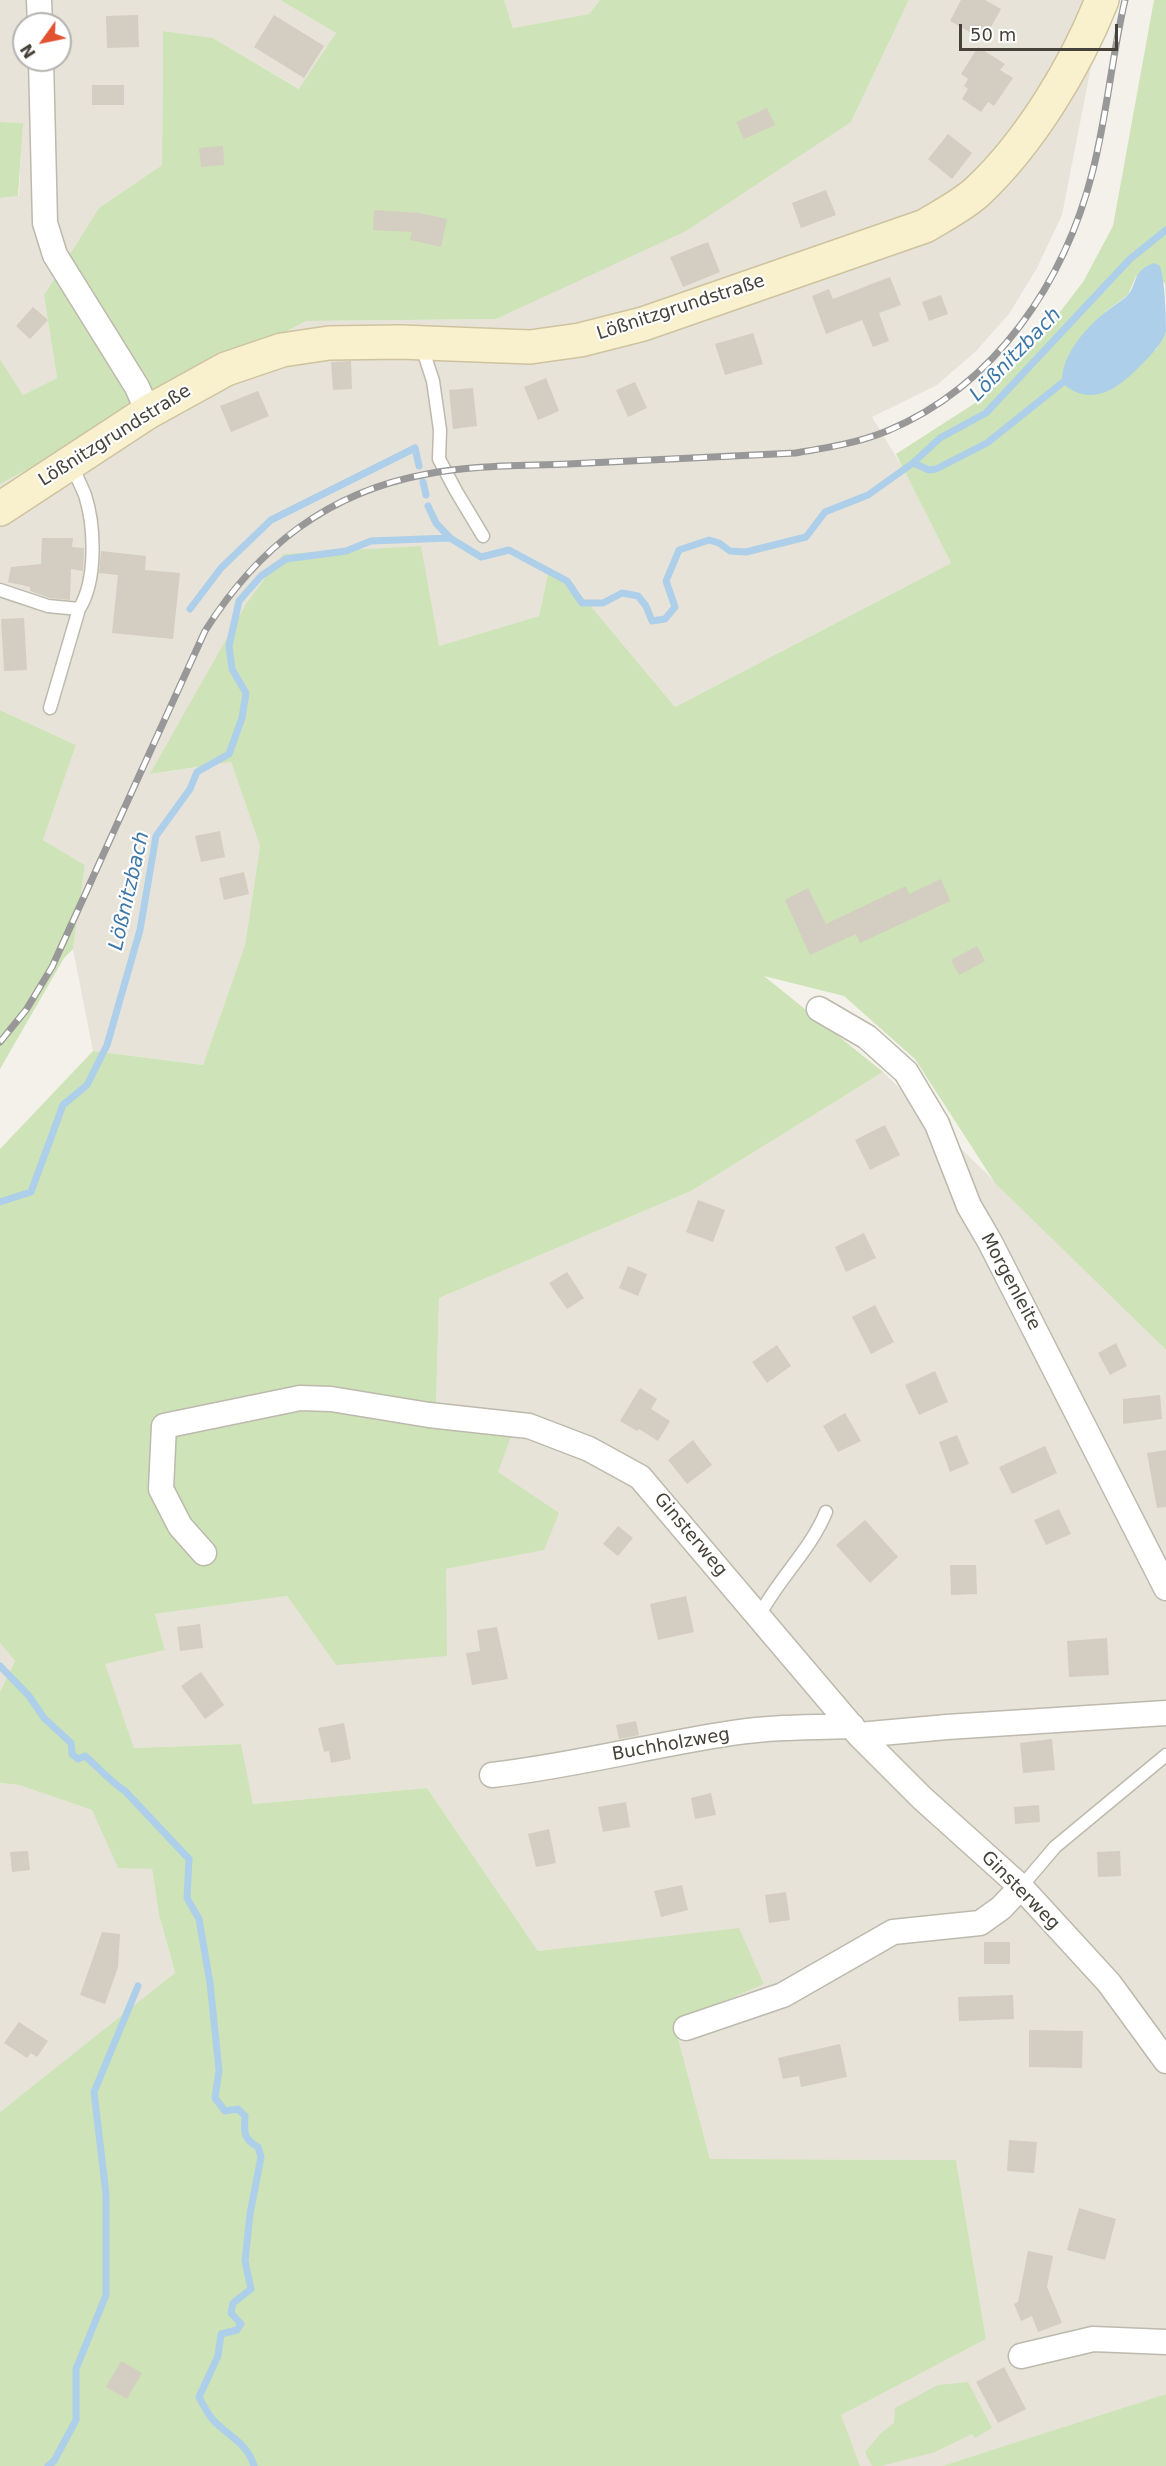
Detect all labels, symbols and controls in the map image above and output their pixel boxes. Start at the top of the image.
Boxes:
north arrow [12,12,72,72]
scale bar [962,12,1121,50]
text: 50 m [970,24,1016,45]
text: N [17,40,40,62]
street label: Lößnitzgrundstraße [594,271,768,345]
water label: Lößnitzbach [965,303,1067,407]
street label: Lößnitzgrundstraße [35,380,195,492]
water label: Lößnitzbach [105,829,155,953]
street label: Morgenleite [975,1230,1045,1334]
street label: Ginsterweg [649,1489,731,1581]
street label: Buchholzweg [610,1724,732,1766]
street label: Ginsterweg [976,1847,1064,1935]

